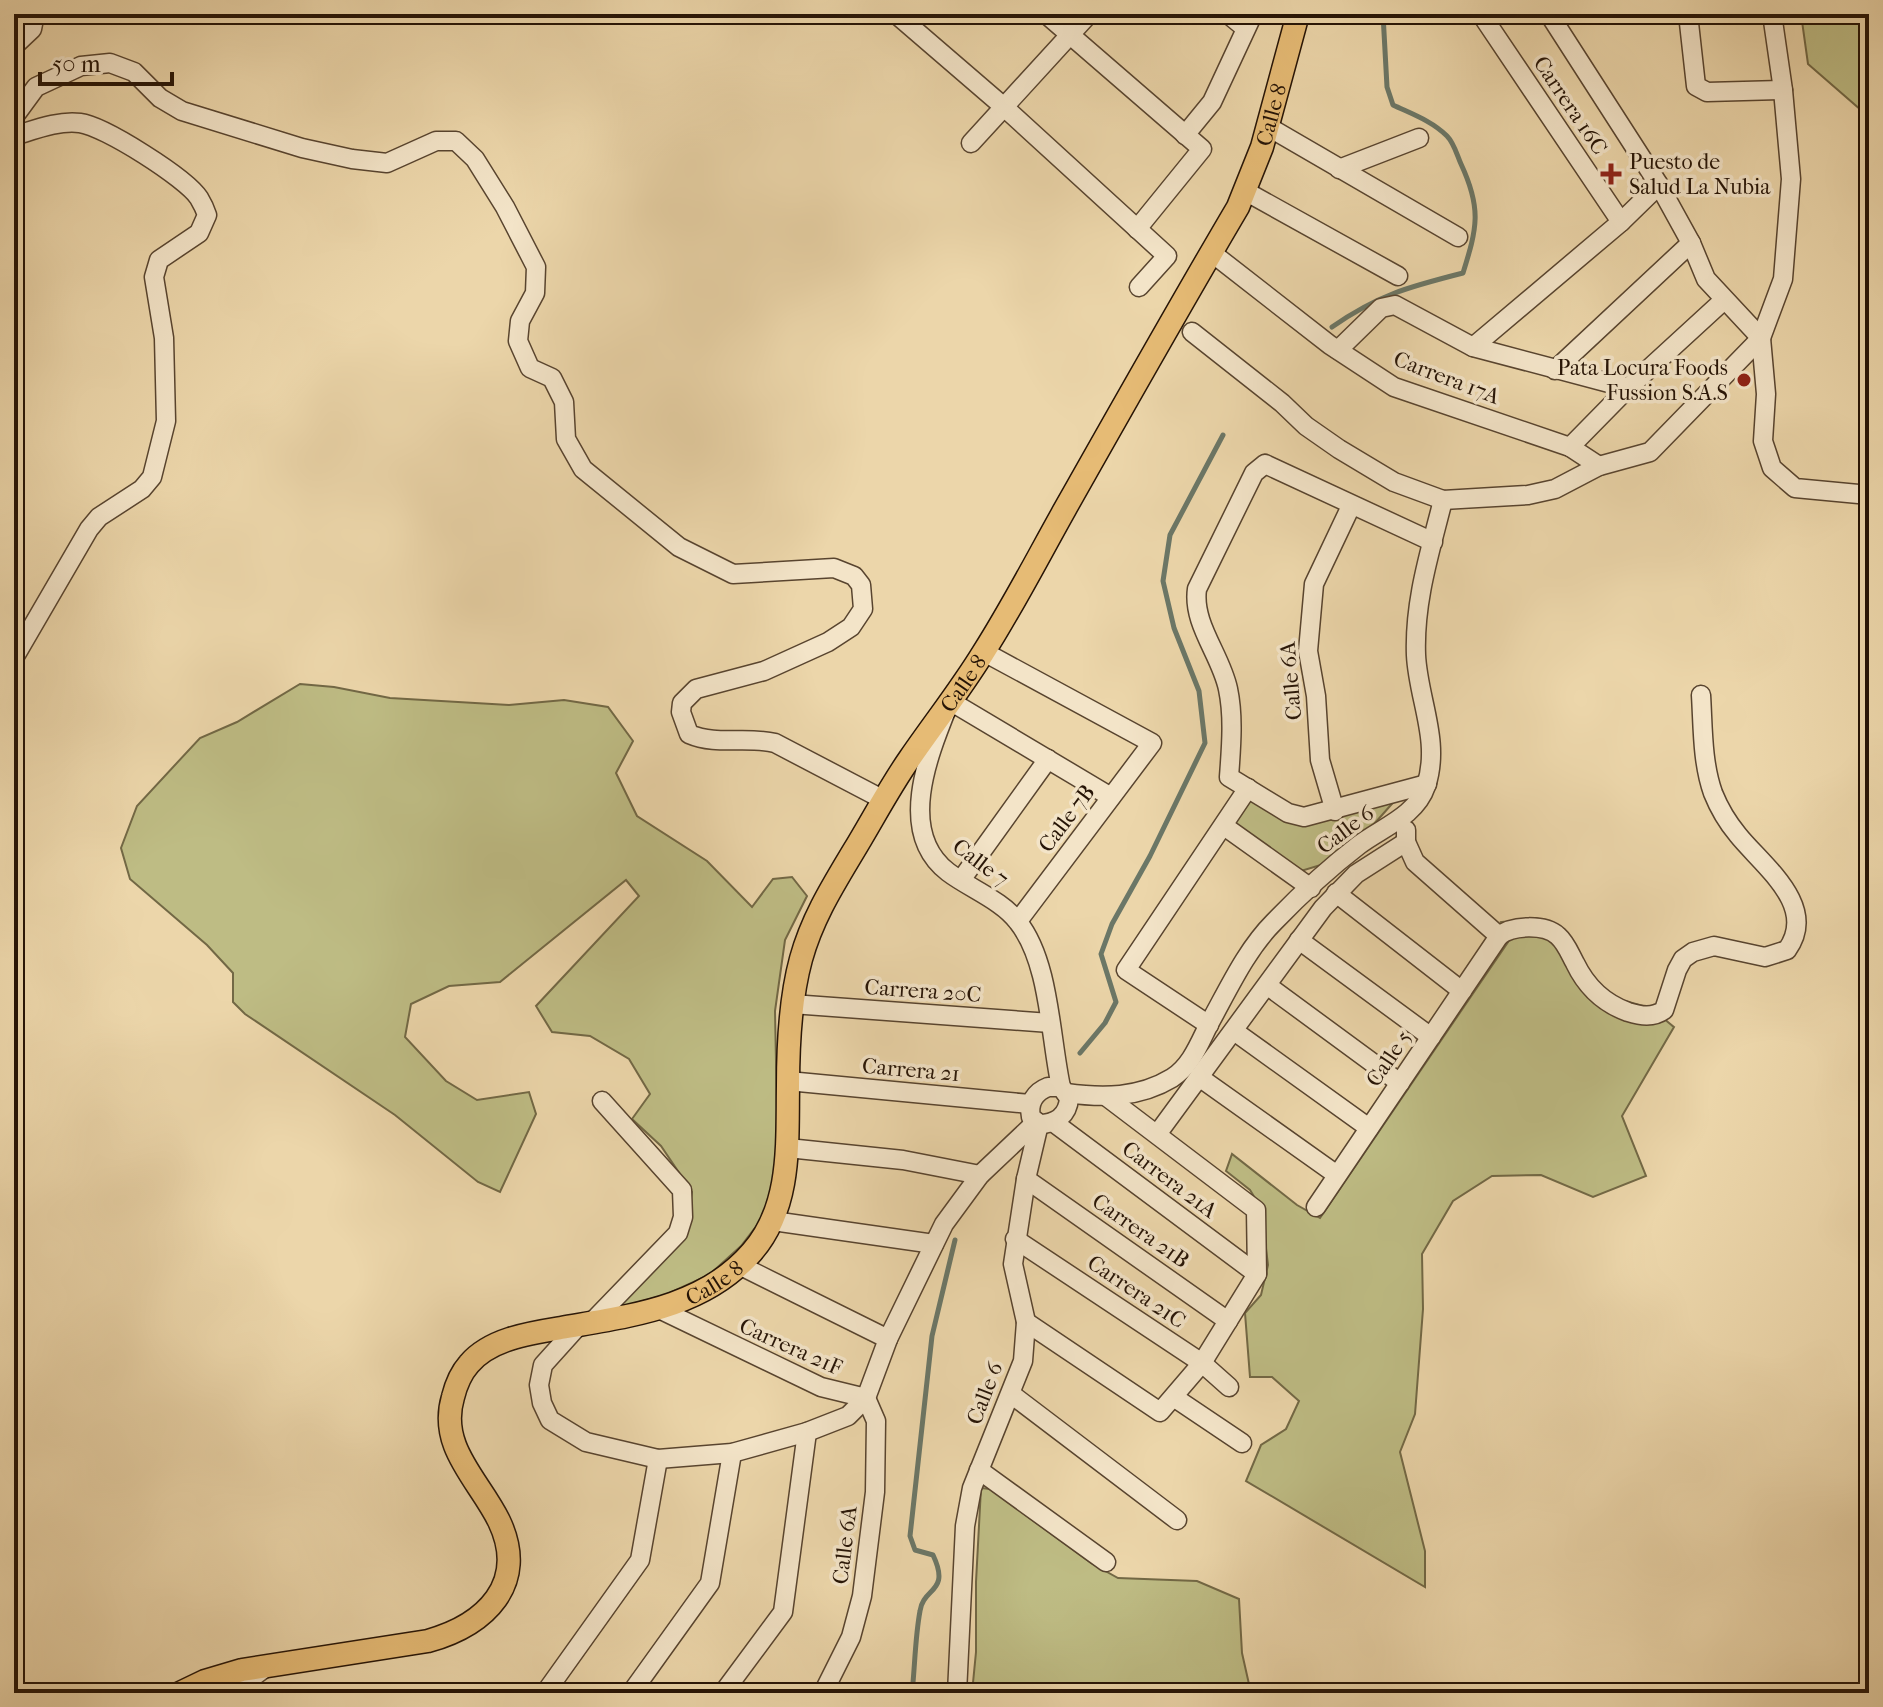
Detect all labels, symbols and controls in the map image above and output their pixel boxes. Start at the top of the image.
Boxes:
scale bar [40,36,172,86]
text: 50 m [52,50,101,78]
street label: Carrera 16C [1528,51,1613,160]
street label: Calle 8 [1251,81,1293,149]
place label: Puesto de Salud La Nubia [1629,149,1771,200]
marker: Puesto de Salud La Nubia [1600,163,1622,185]
street label: Carrera 17A [1390,346,1504,410]
place label: Pata Locura Foods Fussion S.A.S [1557,355,1728,406]
marker: Pata Locura Foods Fussion S.A.S [1735,371,1753,389]
street label: Calle 6A [1275,640,1307,721]
street label: Calle 8 [935,650,993,717]
street label: Calle 7B [1033,780,1101,857]
street label: Calle 6 [1312,800,1379,860]
street label: Calle 7 [947,833,1013,892]
street label: Carrera 20C [864,974,982,1008]
street label: Calle 5 [1361,1026,1417,1092]
street label: Carrera 21 [861,1053,961,1087]
street label: Carrera 21A [1117,1136,1223,1224]
street label: Carrera 21B [1087,1188,1194,1274]
street label: Carrera 21C [1082,1250,1190,1334]
street label: Calle 8 [682,1255,749,1311]
street label: Carrera 21F [735,1313,846,1381]
street label: Calle 6 [961,1359,1009,1428]
street label: Calle 6A [827,1504,863,1586]

